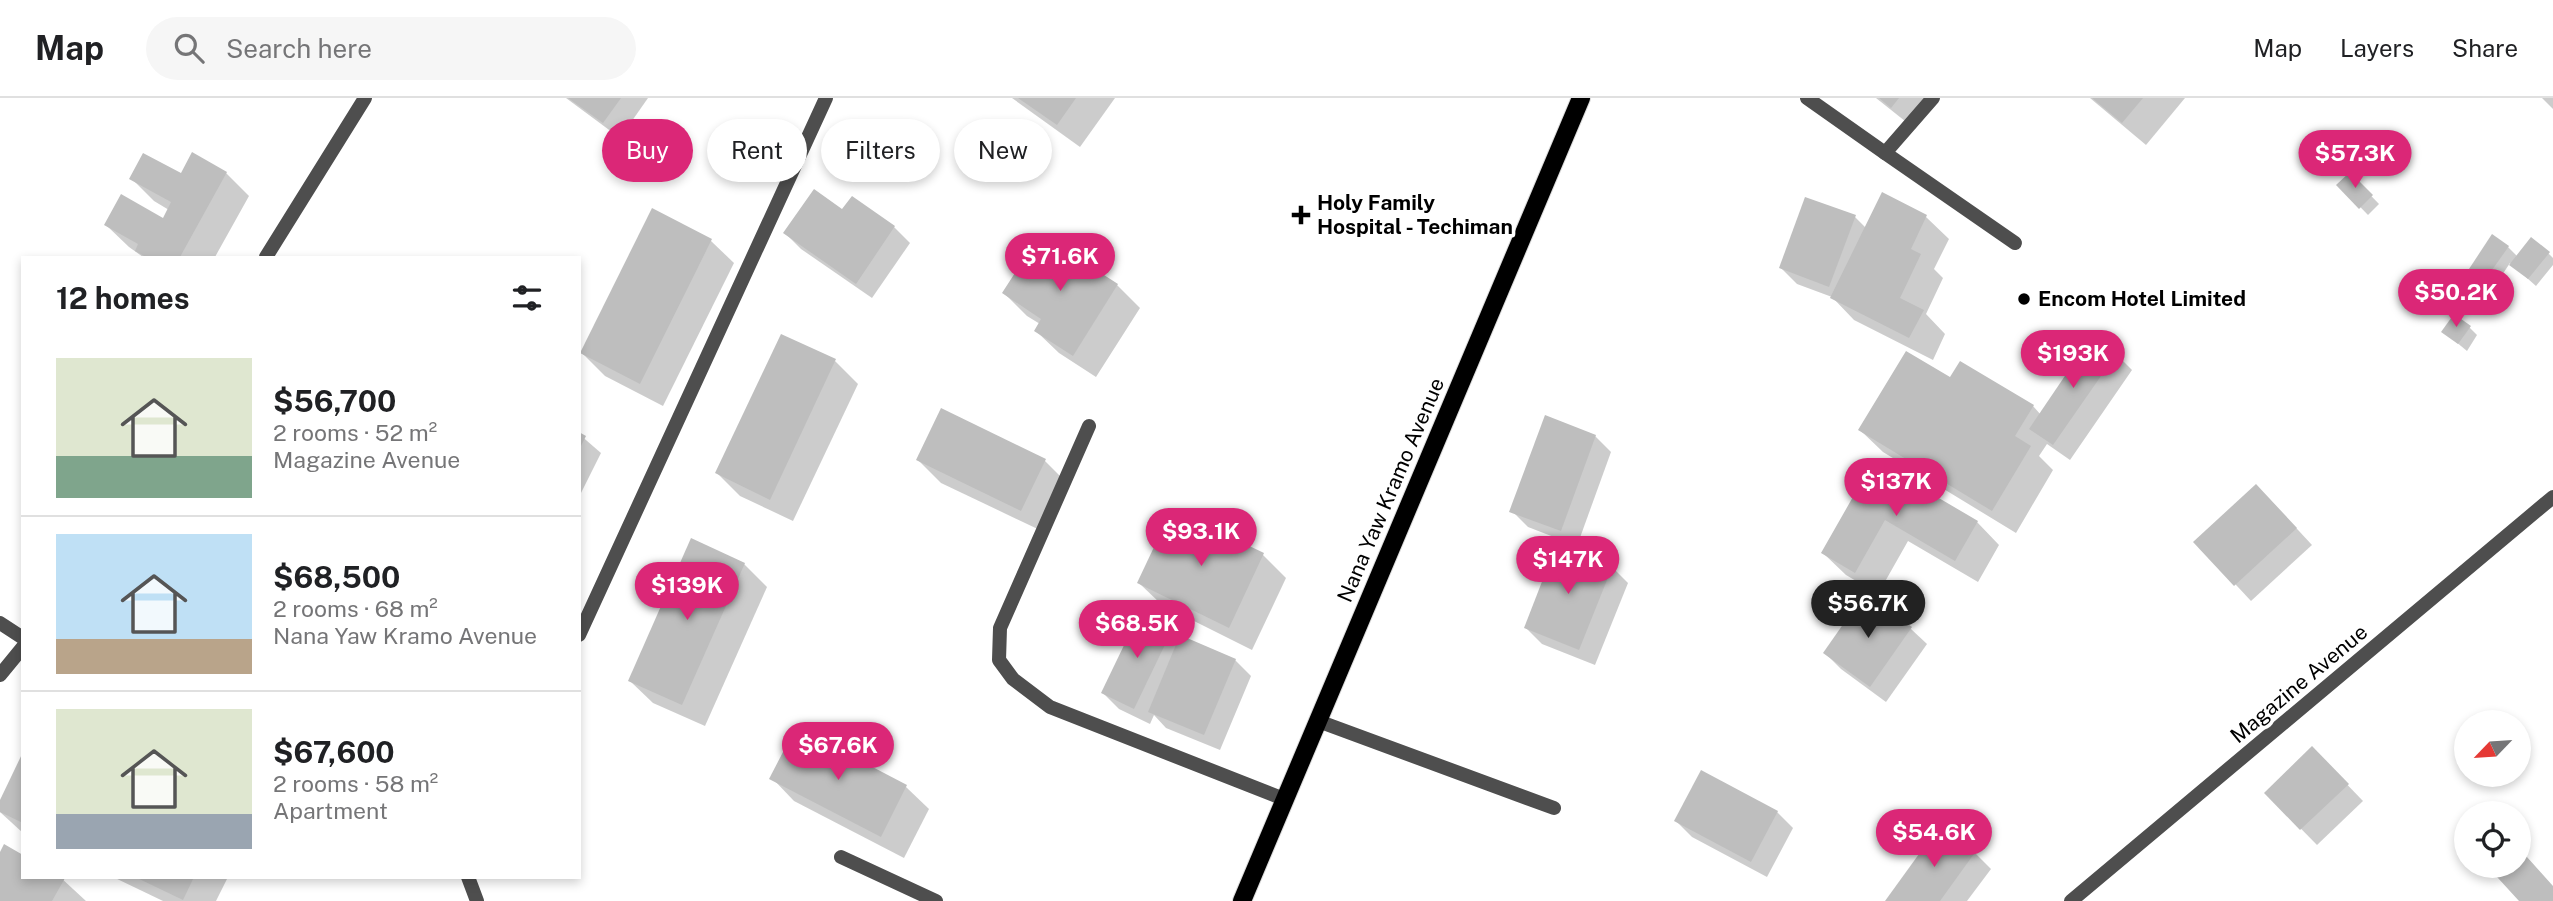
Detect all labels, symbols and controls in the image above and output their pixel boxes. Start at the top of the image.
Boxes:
search box [146,17,636,80]
text: Map [35,29,104,67]
icon: search [170,29,208,67]
text: Search here [226,33,372,64]
text: Map [2253,34,2302,62]
text: Layers [2340,34,2414,62]
text: Share [2452,34,2518,62]
chip: Buy [602,119,693,182]
chip: Rent [707,119,807,182]
chip: Filters [821,119,940,182]
chip: New [954,119,1052,182]
pin: $57.3K [2298,130,2412,190]
text: $57.3K [2315,139,2395,166]
place label: Holy Family Hospital - Techiman [1317,190,1513,239]
marker: Holy Family Hospital - Techiman [1291,205,1311,225]
pin: $71.6K [1003,234,1117,293]
text: $71.6K [1021,242,1099,269]
pin: $50.2K [2399,270,2513,329]
text: $50.2K [2414,278,2498,305]
icon: filters [508,279,546,317]
text: 12 homes [56,280,190,316]
place label: Encom Hotel Limited [2038,286,2246,311]
marker: Encom Hotel Limited [2016,291,2032,307]
pin: $193K [2024,330,2122,390]
text: $193K [2037,339,2109,366]
street label: Nana Yaw Kramo Avenue [1332,374,1449,606]
text: $56,700 [273,383,396,419]
icon: home [112,386,196,470]
text: 2 rooms · 52 m² [273,419,437,446]
text: Magazine Avenue [273,446,460,473]
pin: $137K [1847,458,1945,518]
text: $137K [1860,467,1932,494]
pin: $93.1K [1144,508,1258,568]
text: $93.1K [1162,517,1240,544]
pin: $147K [1519,536,1617,596]
text: $147K [1532,545,1604,572]
text: $68,500 [273,559,400,595]
icon: home [112,562,196,646]
pin: $139K [638,562,736,622]
text: $139K [651,571,723,598]
pin: $56.7K [1811,580,1925,640]
text: $56.7K [1827,589,1909,616]
text: 2 rooms · 68 m² [273,595,438,622]
pin: $68.5K [1080,601,1194,660]
text: $68.5K [1095,609,1179,636]
street label: Magazine Avenue [2225,619,2372,748]
text: Nana Yaw Kramo Avenue [273,622,537,649]
north arrow [2454,710,2530,788]
map controls [2454,710,2531,878]
pin: $67.6K [781,722,895,782]
text: $67.6K [798,731,878,758]
text: $67,600 [273,734,395,770]
icon: home [112,737,196,821]
text: 2 rooms · 58 m² [273,770,438,797]
text: Apartment [273,797,388,824]
button: locate [2454,801,2531,878]
pin: $54.6K [1877,810,1991,869]
text: $54.6K [1892,818,1976,845]

